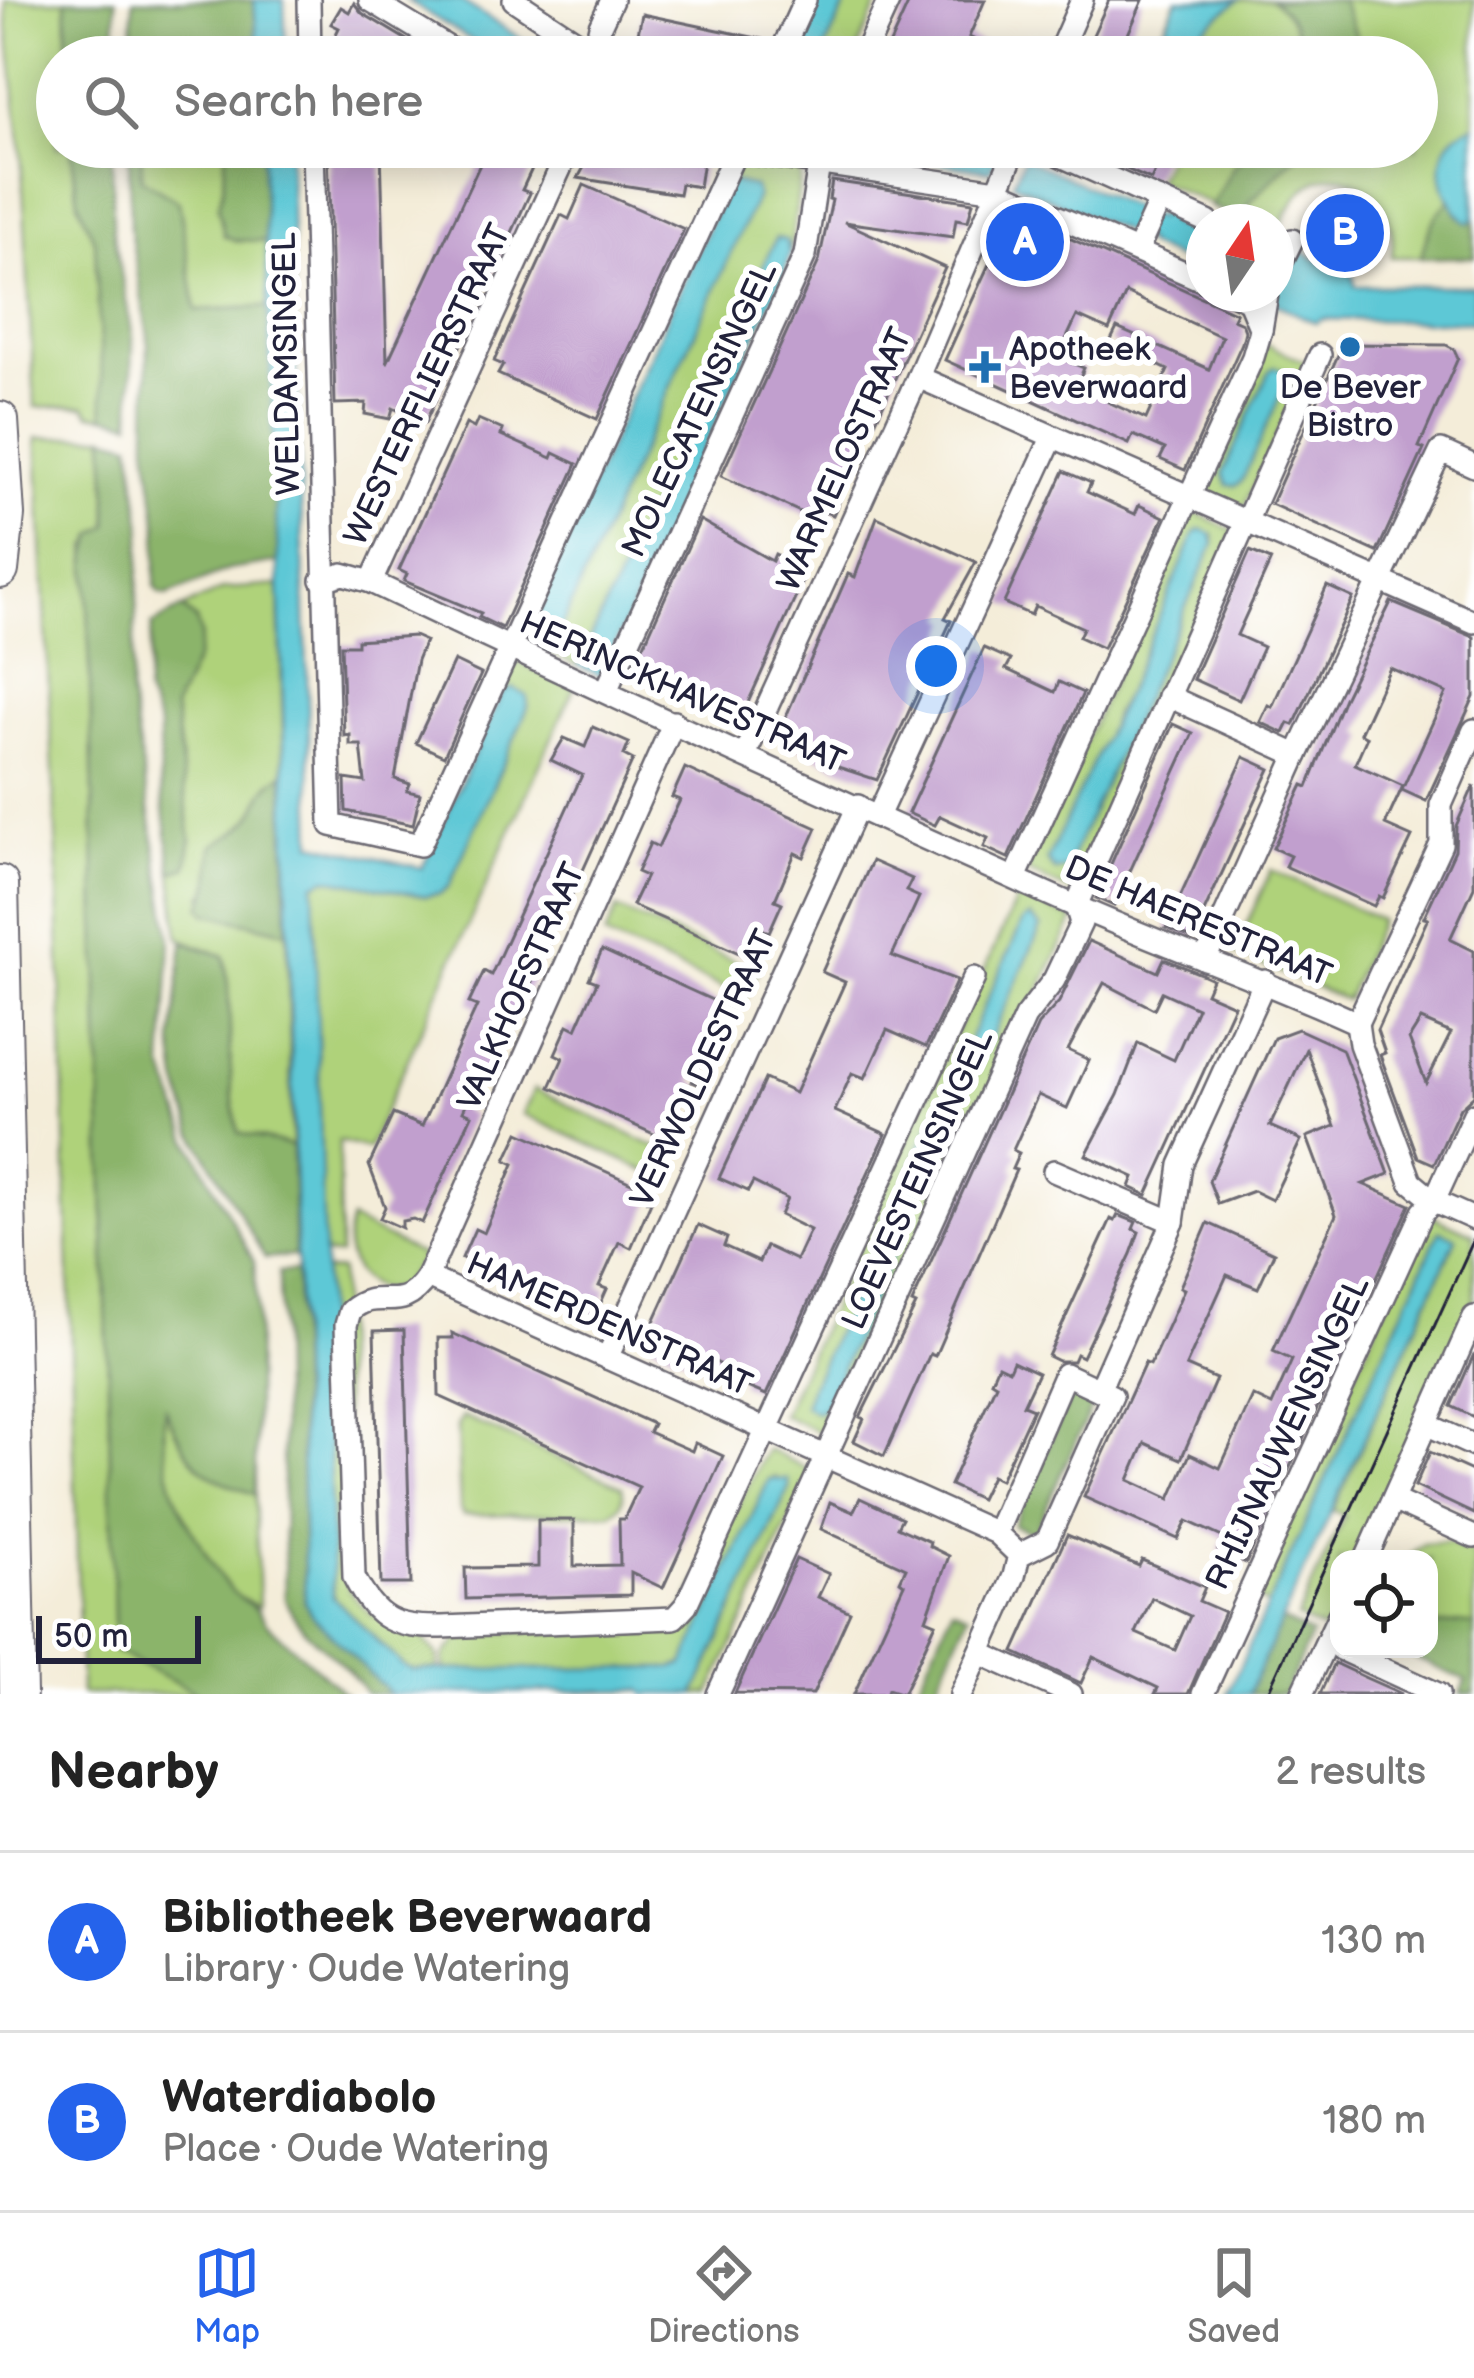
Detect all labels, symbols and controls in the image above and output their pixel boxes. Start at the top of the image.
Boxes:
search box [36,36,1438,168]
icon: search [78,69,144,135]
text: Search here [174,75,423,130]
pin: B [1306,188,1384,278]
pin: A [986,197,1064,287]
north arrow [1186,204,1294,312]
street label: WESTERFLIERSTRAAT [336,218,520,552]
street label: WELDAMSINGEL [265,232,309,496]
street label: MOLECATENSINGEL [614,256,786,564]
street label: WARMELOSTRAAT [769,322,921,598]
place label: Apotheek Beverwaard [1009,330,1187,408]
marker: De Bever Bistro [1337,334,1363,360]
marker: Apotheek Beverwaard [972,354,998,380]
place label: De Bever Bistro [1279,368,1422,446]
street label: HERINCKHAVESTRAAT [513,603,851,783]
your location [906,636,966,696]
street label: DE HAERESTRAAT [1059,848,1338,996]
street label: VALKHOFSTRAAT [449,857,594,1117]
street label: VERWOLDESTRAAT [622,924,786,1214]
street label: LOEVESTEINSINGEL [834,1024,1002,1336]
street label: HAMERDENSTRAAT [460,1244,758,1406]
street label: RHIJNAUWENSINGEL [1198,1270,1378,1596]
map controls [1330,1550,1438,1658]
button: locate [1330,1550,1438,1658]
scale bar [36,1610,201,1663]
text: 50 m [54,1617,129,1657]
text: Nearby [48,1742,219,1803]
text: 2 results [1275,1749,1426,1796]
text: Bibliotheek Beverwaard [162,1891,652,1946]
text: A [75,1918,99,1965]
text: 130 m [1321,1918,1426,1965]
text: Library · Oude Watering [162,1946,570,1993]
text: Waterdiabolo [162,2071,436,2126]
text: B [73,2098,101,2145]
text: 180 m [1322,2098,1426,2145]
text: Place · Oude Watering [162,2126,549,2173]
tab: Map [194,2240,260,2352]
tab: Directions [648,2240,800,2352]
tab: Saved [1187,2240,1280,2352]

